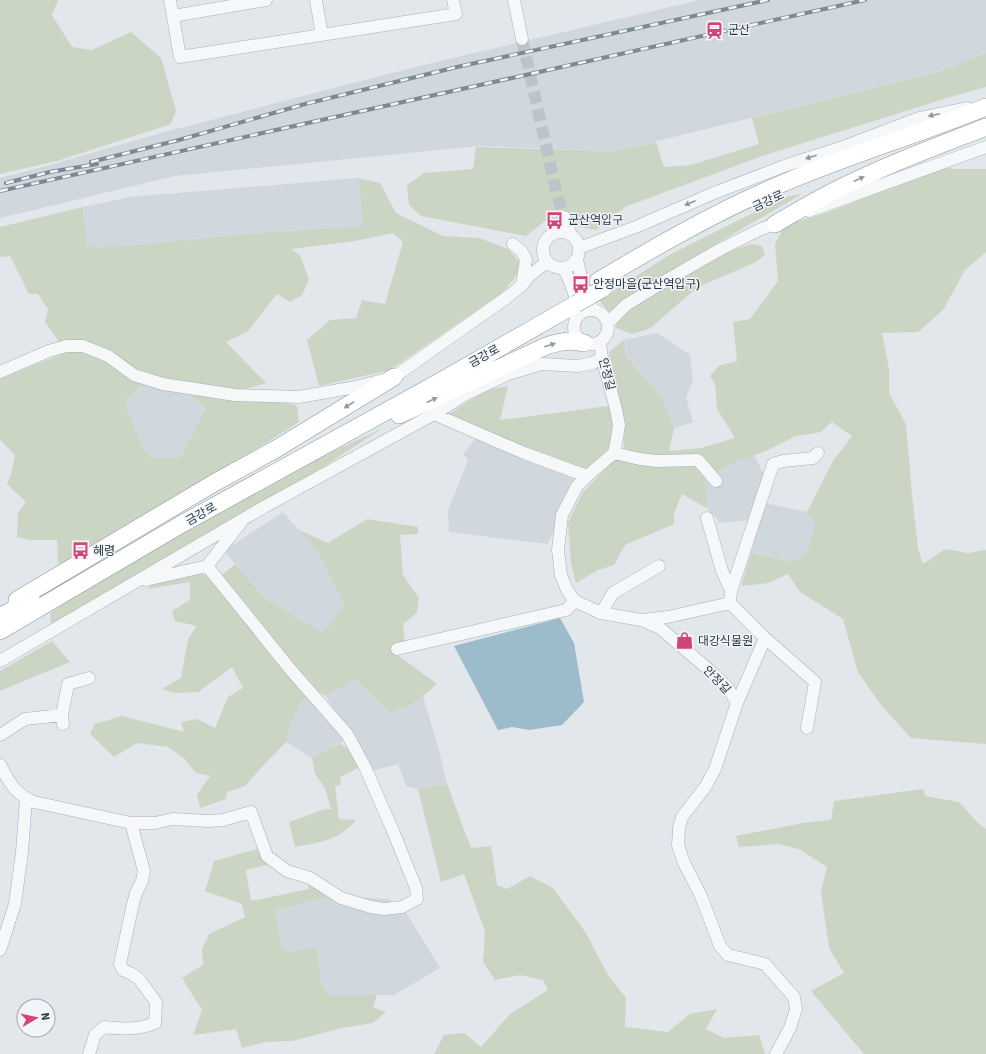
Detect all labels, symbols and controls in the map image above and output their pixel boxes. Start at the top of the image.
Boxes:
station icon: 군산 [705,20,725,40]
place label: 군산 [728,23,750,38]
one-way arrow [928,112,940,118]
one-way arrow [805,154,817,160]
one-way arrow [853,176,864,182]
street label: 금강로 [750,188,786,215]
one-way arrow [684,200,695,206]
bus stop icon: 군산역입구 [545,210,565,230]
place label: 군산역입구 [568,213,623,228]
bus stop icon: 안정마을(군산역입구) [570,274,590,294]
place label: 안정마을(군산역입구) [593,277,700,292]
street label: 금강로 [466,342,502,371]
one-way arrow [545,342,557,348]
street label: 안정길 [595,356,618,392]
one-way arrow [427,397,438,403]
one-way arrow [344,401,354,409]
street label: 금강로 [183,500,219,529]
bus stop icon: 혜령 [70,541,90,561]
place label: 혜령 [93,544,115,559]
shop icon: 대강식물원 [675,631,695,651]
place label: 대강식물원 [698,634,753,649]
street label: 안정길 [700,663,734,697]
north arrow [16,998,56,1038]
text: N [38,1012,52,1021]

